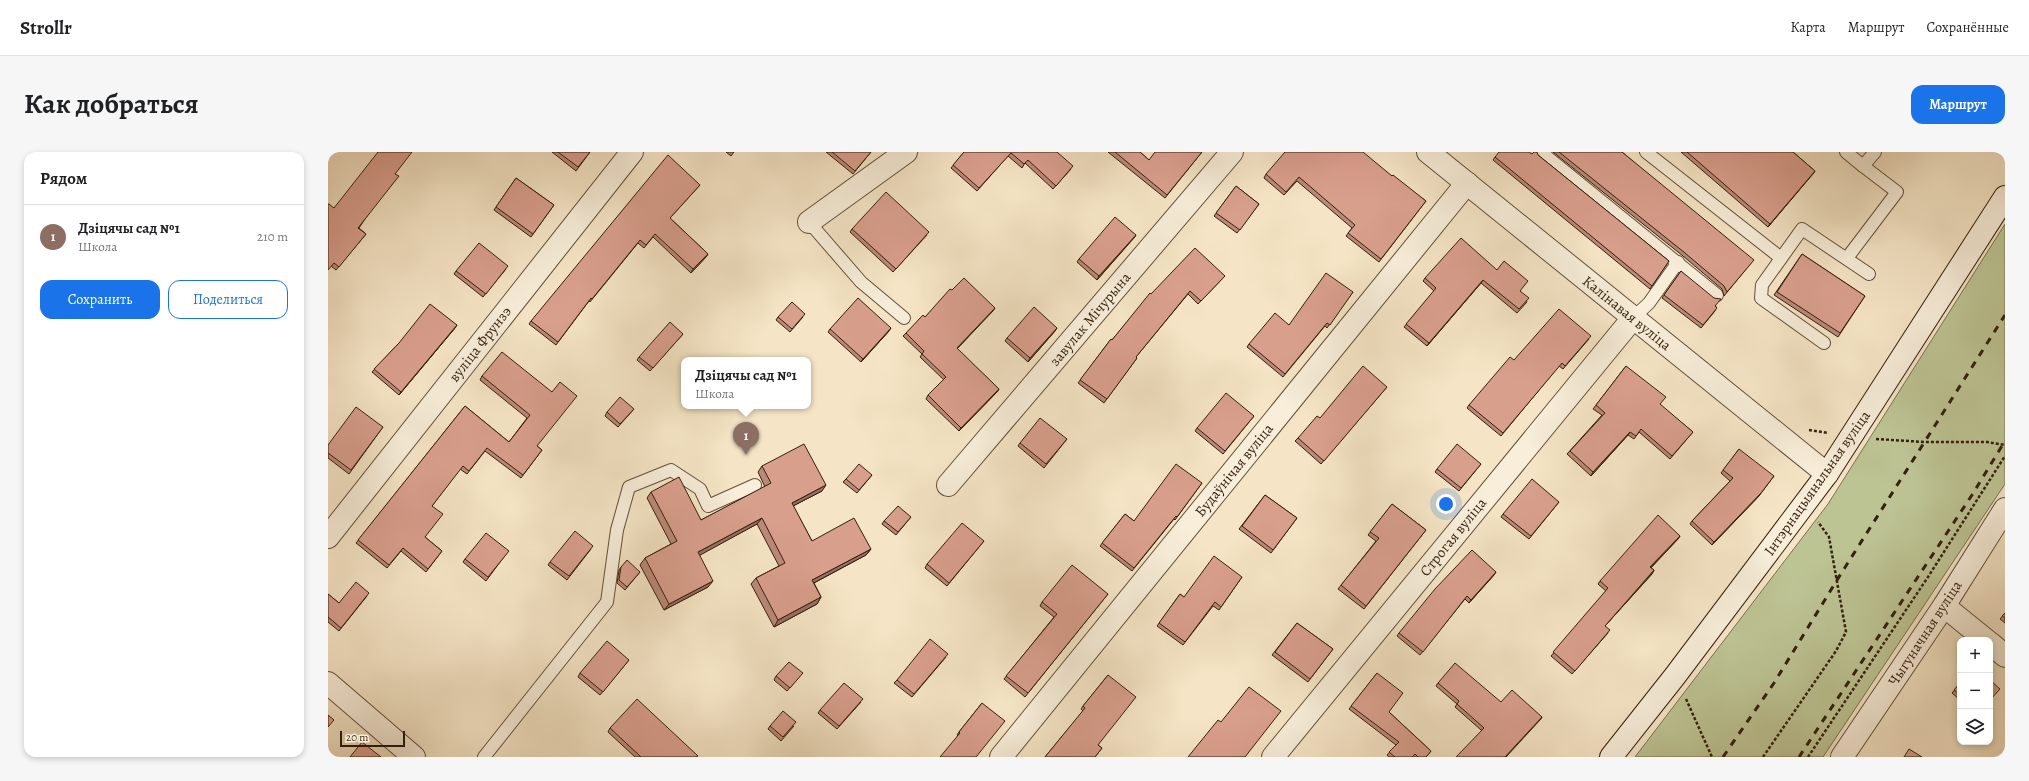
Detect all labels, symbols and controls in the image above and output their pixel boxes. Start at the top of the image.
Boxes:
text: Strollr [20,15,72,41]
text: Карта [1791,18,1826,37]
text: Маршрут [1848,18,1904,37]
text: Сохранённые [1926,18,2009,37]
text: Как добраться [24,85,199,123]
button: Маршрут [1911,85,2005,124]
text: Рядом [40,167,87,190]
text: Дзіцячы сад №1 [78,218,180,238]
text: 1 [51,228,55,245]
text: 210 m [257,228,288,245]
text: Школа [78,238,117,255]
street label: завулак Мічурына [1045,268,1135,370]
street label: Калінавая вуліца [1578,271,1676,355]
button: Сохранить [40,280,160,319]
button: Поделиться [168,280,288,319]
street label: вуліца Фрунзэ [444,302,516,386]
popup [681,357,811,409]
text: Дзіцячы сад №1 [695,365,797,385]
text: Школа [695,385,734,402]
street label: Інтэрнацыянальная вуліца [1759,406,1875,560]
street label: Будаўнічая вуліца [1190,419,1278,521]
pin: 1 [733,422,759,455]
street label: Строгая вуліца [1415,493,1491,581]
your location [1436,494,1456,514]
street label: Чыгуначная вуліца [1884,577,1966,689]
map controls [1957,637,1993,745]
button: + [1957,637,1993,673]
button: − [1957,673,1993,709]
button: layers [1957,709,1993,745]
scale bar [340,729,405,748]
text: 20 m [346,730,368,745]

